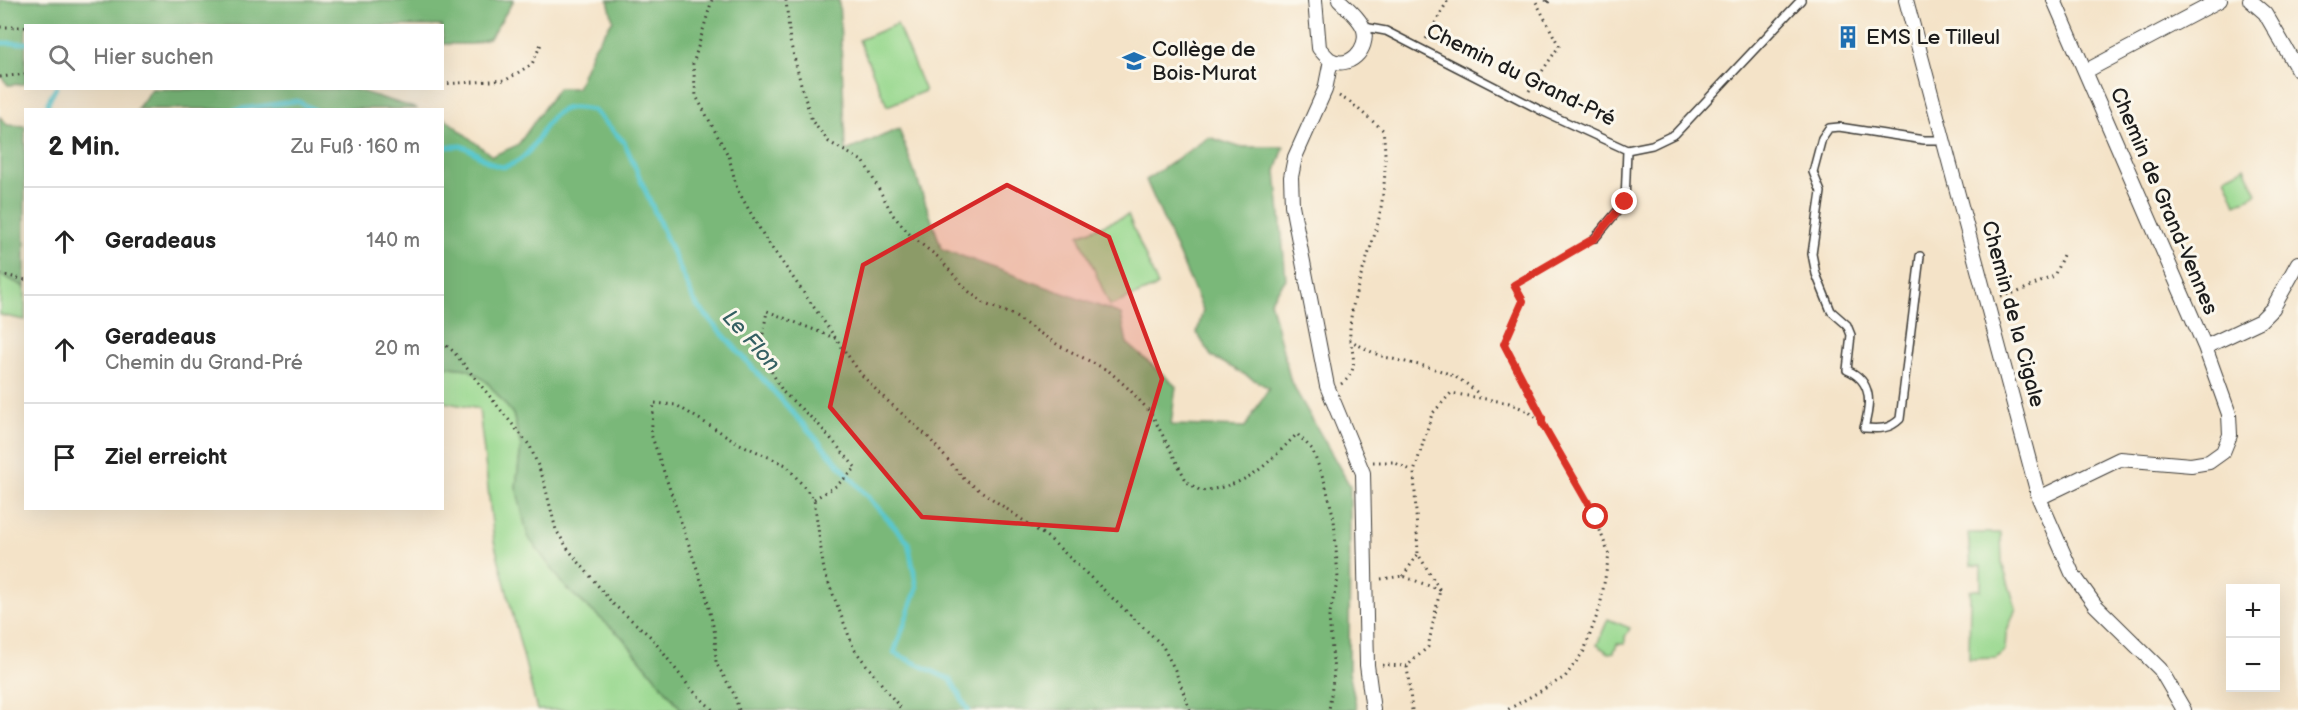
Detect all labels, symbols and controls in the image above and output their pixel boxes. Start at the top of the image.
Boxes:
street label: Chemin du Grand-Pré [1422,18,1620,132]
search box [24,24,444,90]
building icon: EMS Le Tilleul [1835,24,1861,50]
place label: EMS Le Tilleul [1866,25,2000,50]
place label: Collège de Bois-Murat [1152,37,1257,86]
icon: search [45,41,78,74]
text: Hier suchen [93,44,214,71]
school or university icon: Collège de Bois-Murat [1121,48,1147,74]
street label: Chemin de Grand-Vennes [2105,84,2223,318]
text: 2 Min. [48,132,120,163]
text: Zu Fuß · 160 m [291,135,420,159]
route end [1611,188,1637,214]
street label: Chemin de la Cigale [1976,218,2050,410]
icon: ahead [48,225,81,258]
text: Geradeaus [105,228,216,255]
text: 140 m [366,229,420,253]
water label: Le Flon [716,305,786,377]
text: Geradeaus [105,324,216,351]
icon: ahead [48,333,81,366]
text: 20 m [375,337,420,361]
text: Chemin du Grand-Pré [105,351,303,375]
icon: arrive [48,441,81,474]
text: Ziel erreicht [105,444,227,471]
route start [1582,503,1608,529]
map controls [2226,584,2280,692]
button: + [2226,584,2280,638]
button: − [2226,638,2280,692]

